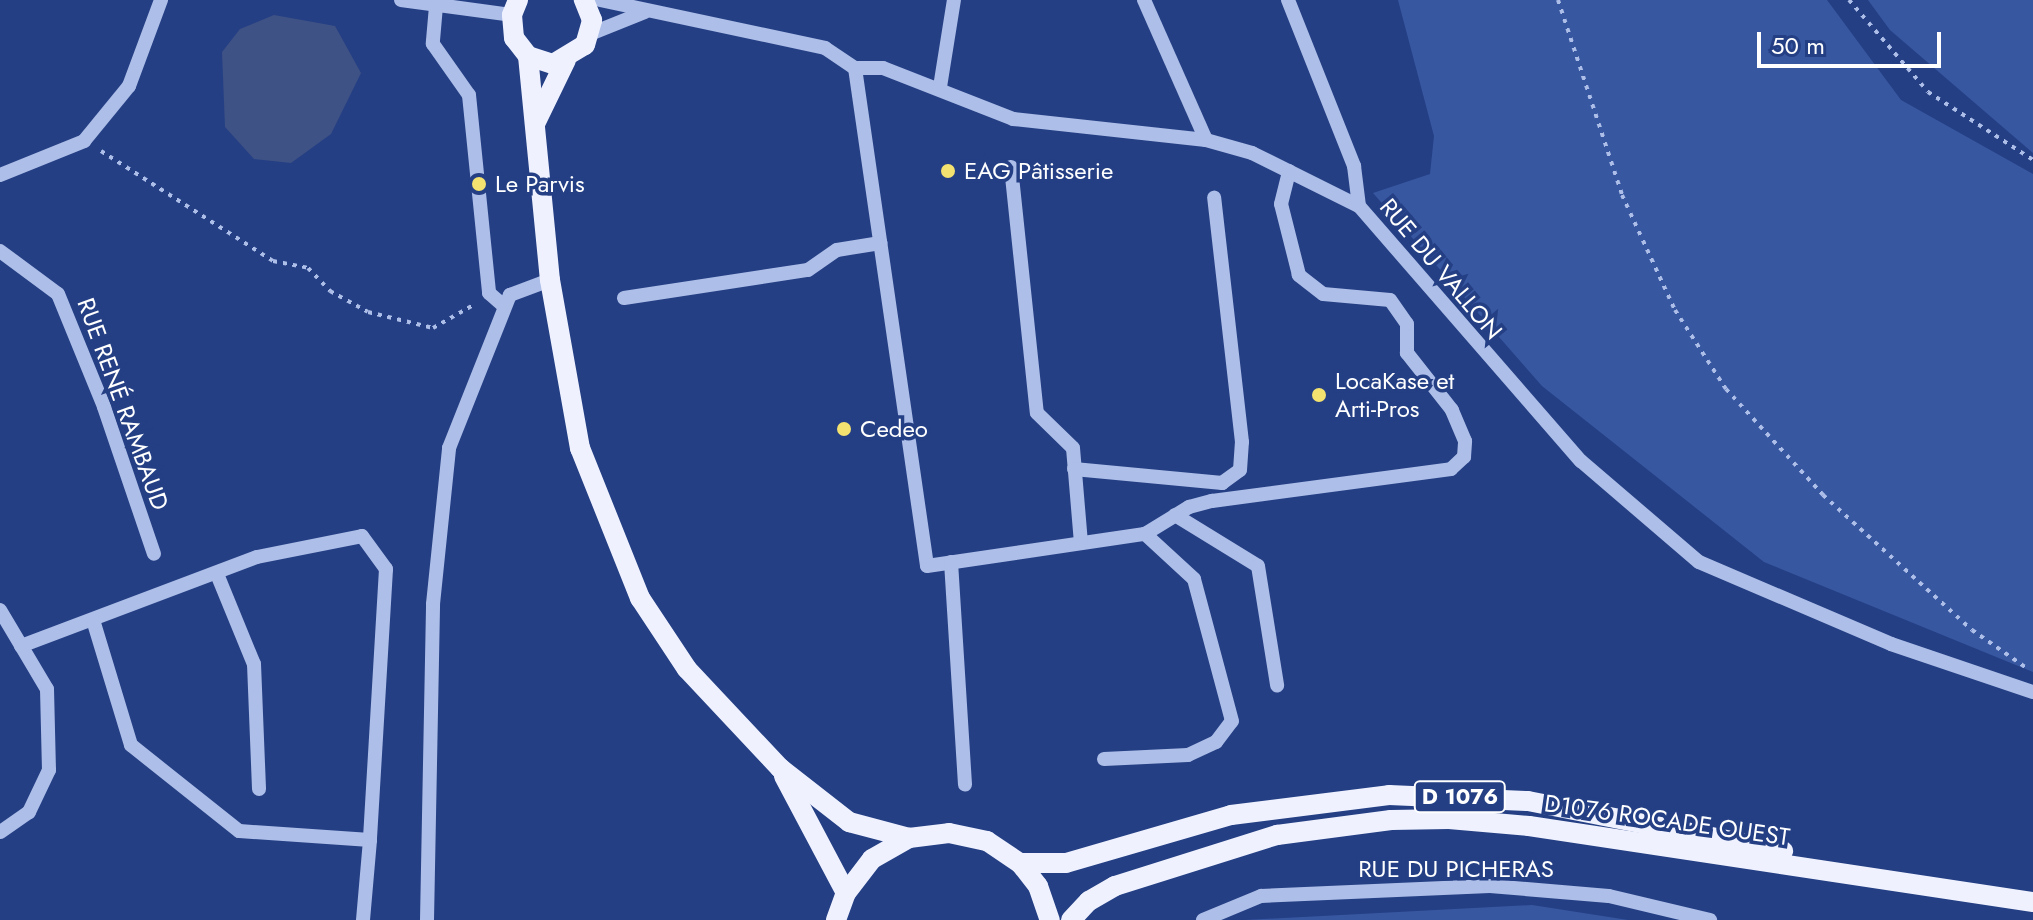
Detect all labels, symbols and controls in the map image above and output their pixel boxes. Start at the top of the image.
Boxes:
scale bar [1761,16,1945,66]
text: 50 m [1771,28,1825,63]
place label: EAG Pâtisserie [964,157,1113,185]
marker: EAG Pâtisserie [939,162,957,180]
place label: Le Parvis [495,170,585,198]
marker: Le Parvis [470,175,488,193]
street label: RUE DU VALLON [1374,193,1508,345]
street label: RUE RENÉ RAMBAUD [71,294,175,514]
place label: LocaKase et Arti-Pros [1335,367,1454,423]
marker: LocaKase et Arti-Pros [1310,386,1328,404]
place label: Cedeo [860,415,928,443]
marker: Cedeo [835,420,853,438]
road number: D 1076 [1412,779,1508,815]
street label: D1076 ROCADE OUEST [1542,789,1792,851]
street label: RUE DU PICHERAS [1358,855,1554,883]

